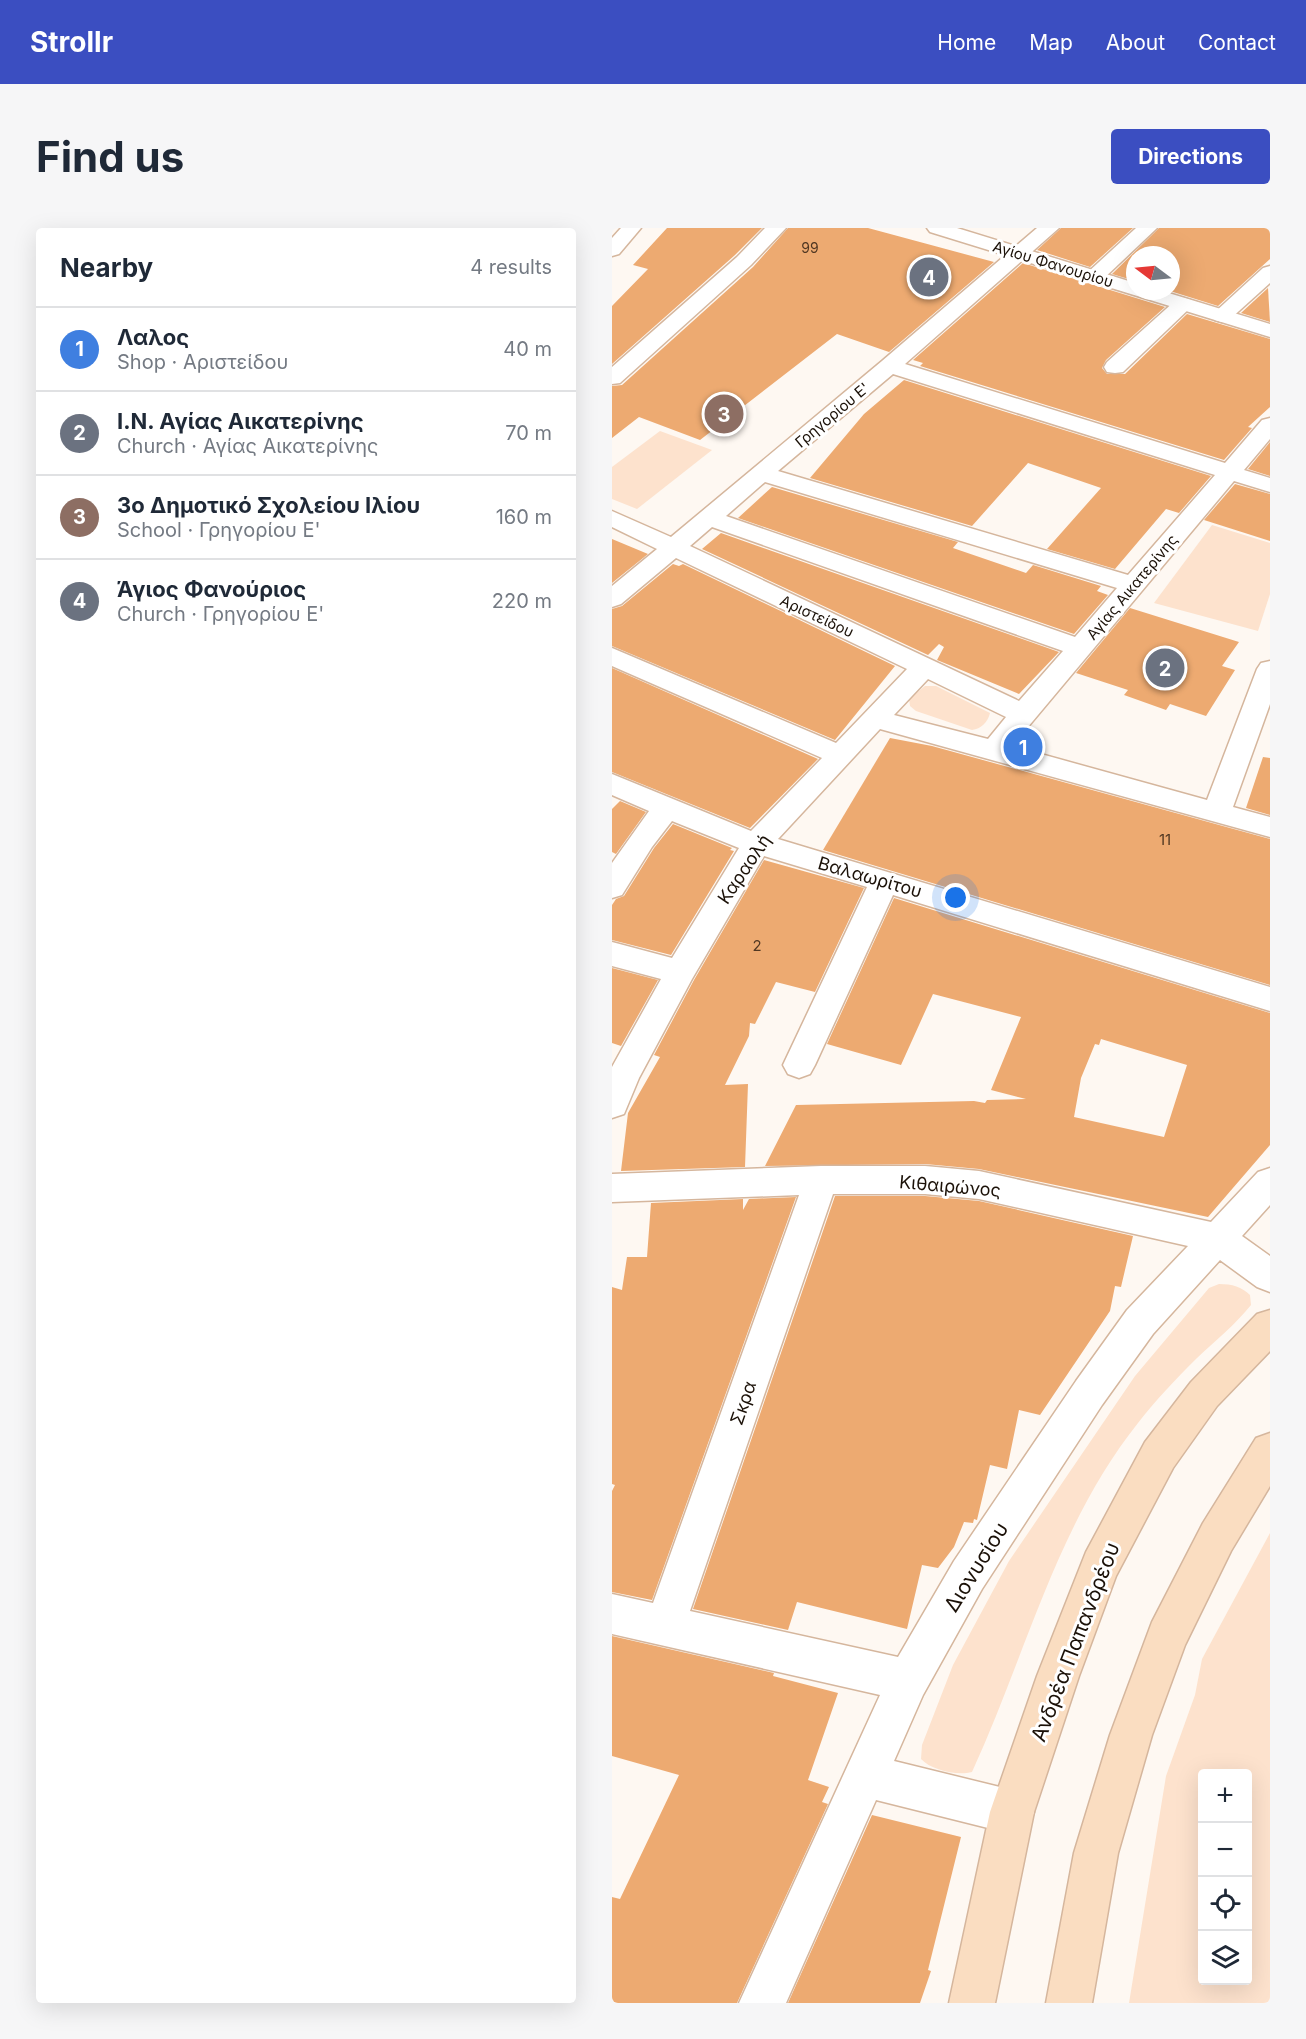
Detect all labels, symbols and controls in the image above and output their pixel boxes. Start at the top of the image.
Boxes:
text: Strollr [30,25,113,59]
text: Home [937,30,996,55]
text: Map [1029,30,1073,55]
text: About [1106,30,1165,55]
text: Contact [1198,30,1276,55]
button: Directions [1111,129,1270,184]
text: Find us [36,131,184,182]
street label: Αγίου Φανουρίου [990,237,1116,291]
house number: 99 [801,239,819,256]
north arrow [1126,246,1180,300]
text: Nearby [60,252,153,283]
pin: 4 [910,254,948,300]
text: 4 results [470,255,552,279]
text: Λαλος [117,324,189,350]
text: 1 [75,337,84,361]
text: 40 m [503,337,552,361]
text: Shop · Αριστείδου [117,350,288,374]
street label: Γρηγορίου Ε' [791,378,873,452]
pin: 3 [704,392,744,436]
text: Ι.Ν. Αγίας Αικατερίνης [117,408,364,434]
text: 2 [73,421,86,445]
text: 70 m [505,421,552,445]
text: Church · Αγίας Αικατερίνης [117,434,378,458]
text: 3ο Δημοτικό Σχολείου Ιλίου [117,492,420,518]
text: 3 [73,505,86,529]
text: 160 m [496,505,552,529]
text: School · Γρηγορίου Ε' [117,518,320,542]
street label: Αγίας Αικατερίνης [1082,530,1182,644]
text: Άγιος Φανούριος [117,576,306,602]
text: 4 [73,589,86,613]
text: 220 m [492,589,552,613]
street label: Αριστείδου [777,591,857,641]
text: Church · Γρηγορίου Ε' [117,602,324,626]
pin: 2 [1146,646,1184,690]
pin: 1 [1004,724,1042,770]
street label: Καραολή [713,830,775,908]
house number: 11 [1159,830,1171,849]
street label: Βαλαωρίτου [816,852,924,902]
your location [941,883,970,912]
house number: 2 [752,936,762,955]
street label: Κιθαιρώνος [898,1171,1002,1201]
street label: Σκρα [726,1378,760,1428]
street label: Διονυσίου [939,1518,1013,1616]
street label: Ανδρέα Παπανδρέου [1025,1539,1125,1745]
map controls [1198,1769,1252,1985]
button: + [1198,1769,1252,1823]
button: − [1198,1823,1252,1877]
button: locate [1198,1877,1252,1931]
button: layers [1198,1931,1252,1985]

